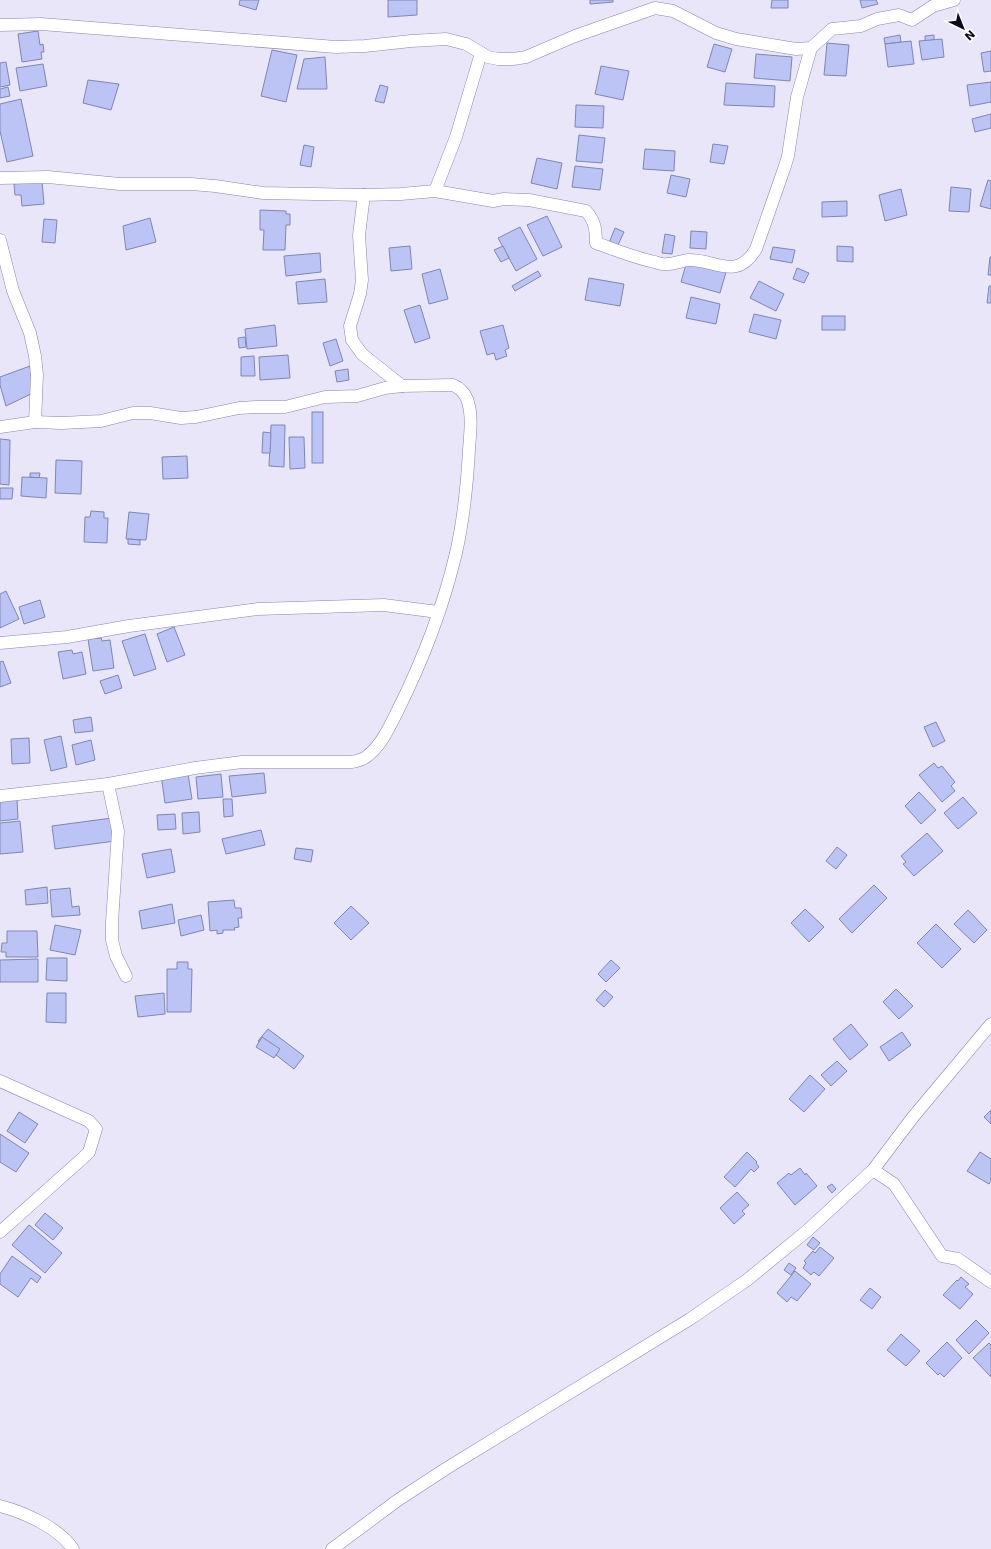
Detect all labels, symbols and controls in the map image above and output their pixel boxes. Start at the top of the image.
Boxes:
north arrow [943,8,983,48]
text: N [962,27,977,43]

